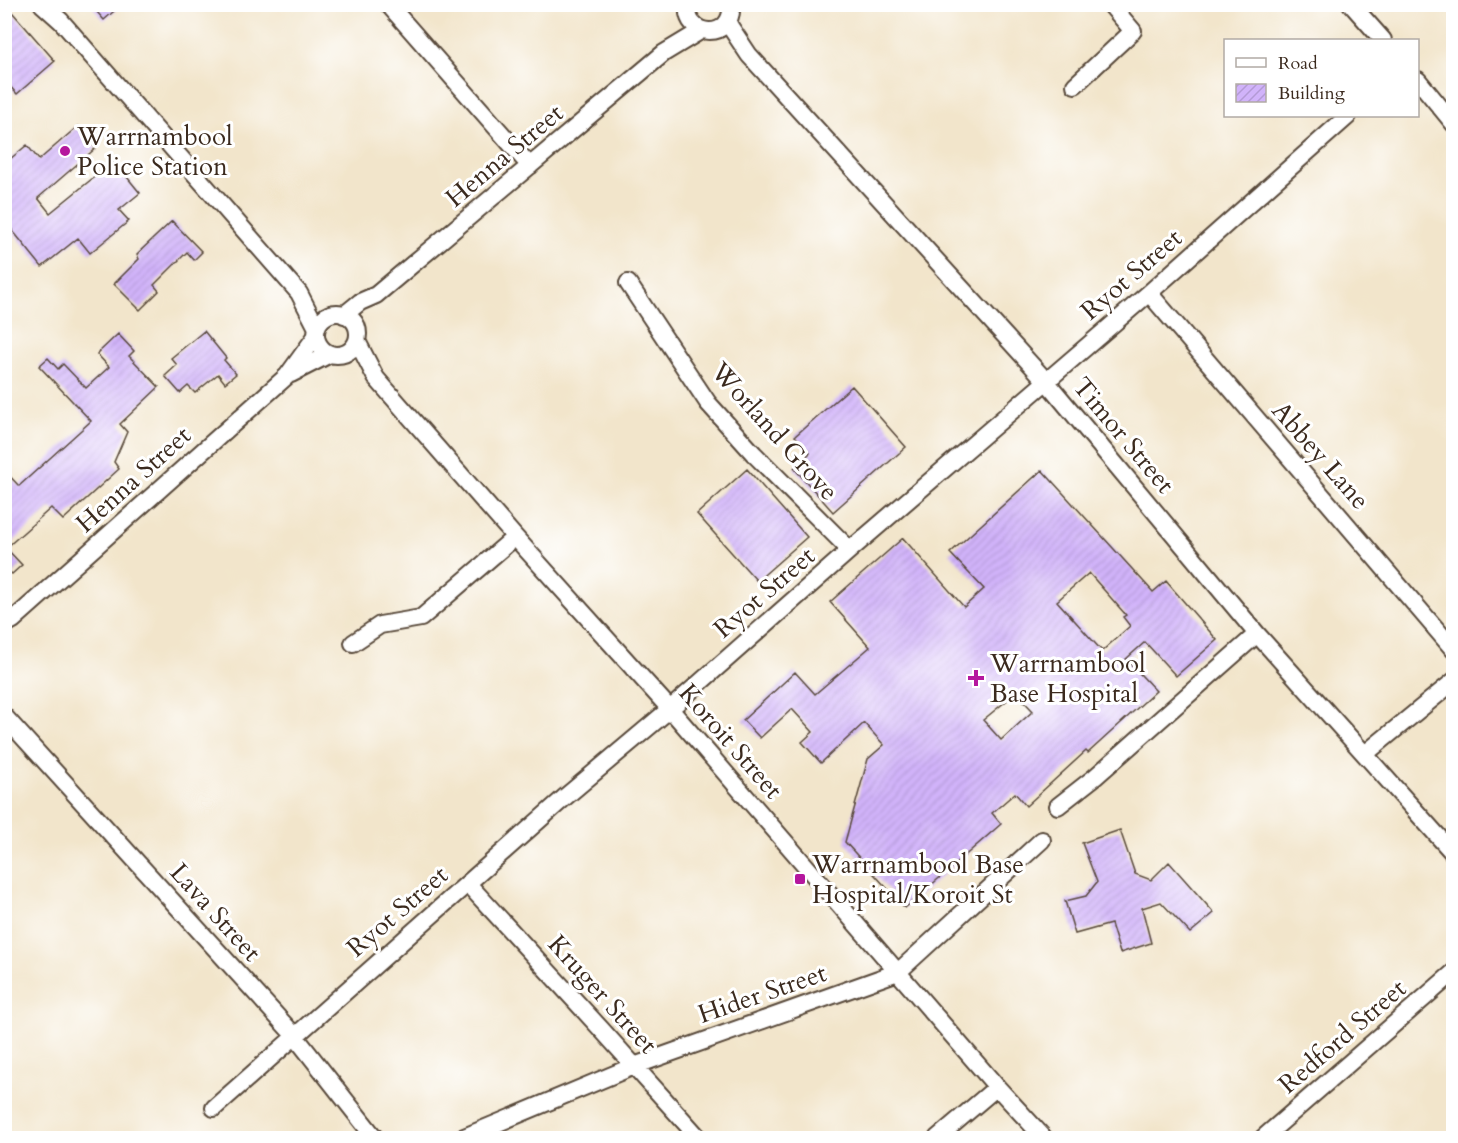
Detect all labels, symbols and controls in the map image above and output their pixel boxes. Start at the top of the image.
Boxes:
legend [1224,39,1419,117]
text: Road [1278,51,1318,76]
text: Building [1278,81,1346,106]
street label: Henna Street [438,96,571,215]
place label: Warrnambool Police Station [76,119,233,184]
marker: Warrnambool Police Station [58,144,72,158]
street label: Ryot Street [1073,221,1189,328]
street label: Worland Grove [702,354,846,508]
street label: Timor Street [1065,370,1182,501]
street label: Abbey Lane [1264,394,1377,517]
street label: Henna Street [68,418,199,541]
street label: Ryot Street [706,539,822,646]
place label: Warrnambool Base Hospital [989,646,1146,711]
marker: Warrnambool Base Hospital [967,669,985,687]
street label: Koroit Street [671,676,790,806]
place label: Warrnambool Base Hospital/Koroit St [811,847,1024,912]
street label: Lava Street [162,856,269,969]
street label: Ryot Street [339,858,455,965]
marker: Warrnambool Base Hospital/Koroit St [793,872,807,886]
street label: Kruger Street [540,927,665,1061]
street label: Hider Street [693,955,831,1032]
street label: Redford Street [1271,971,1414,1102]

